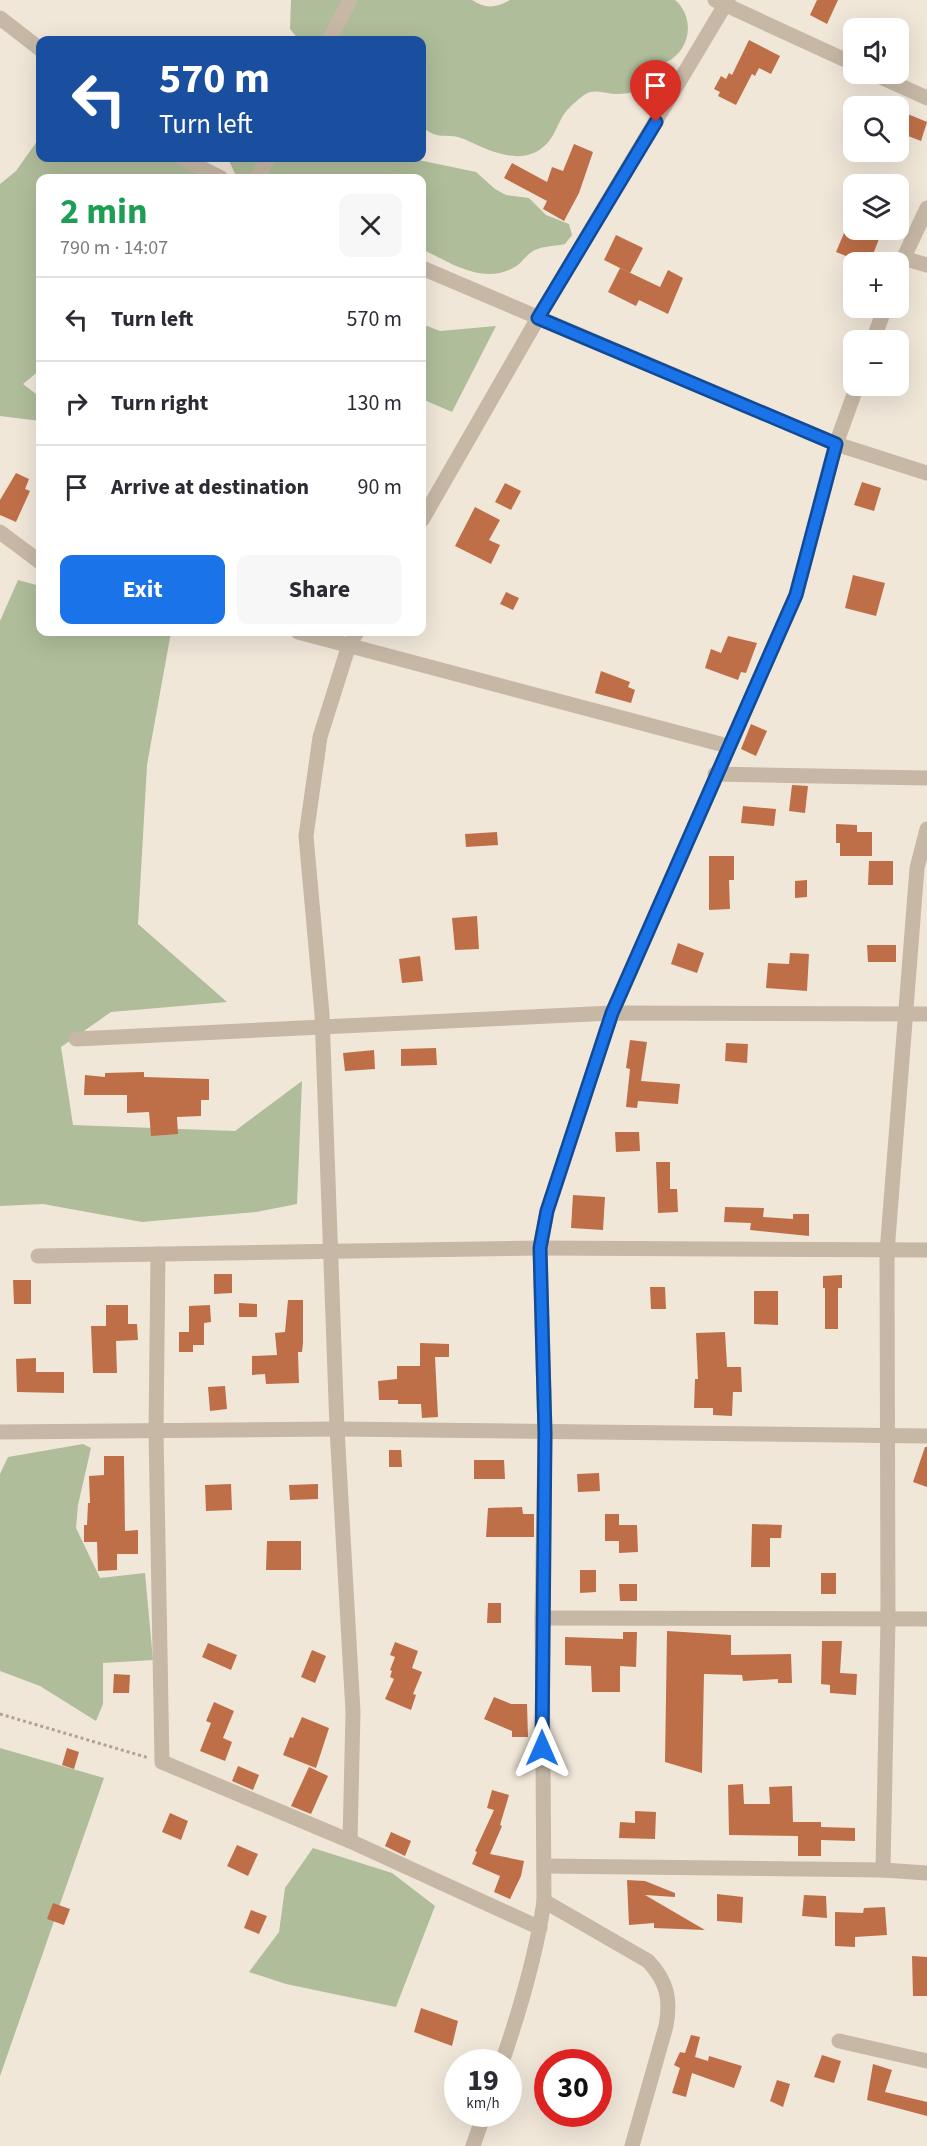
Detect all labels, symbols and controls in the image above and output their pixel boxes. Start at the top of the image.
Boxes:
map controls [843,18,909,396]
button: sound [843,18,909,84]
text: 570 m [159,49,270,109]
icon: left [60,60,138,138]
pin [630,60,681,122]
icon: arrive [639,69,672,102]
button: search [843,96,909,162]
text: Turn left [159,105,253,144]
button: layers [843,174,909,240]
text: 2 min [60,186,148,237]
button: close [339,194,402,257]
text: 790 m · 14:07 [60,234,168,262]
button: + [843,252,909,318]
icon: left [60,303,93,336]
text: Turn left [111,303,193,335]
text: 570 m [347,303,402,335]
button: − [843,330,909,396]
icon: right [60,387,93,420]
text: Turn right [111,387,208,419]
text: 130 m [347,387,402,419]
icon: arrive [60,471,93,504]
text: Arrive at destination [111,471,309,503]
text: 90 m [357,471,402,503]
button: Exit [60,555,225,624]
button: Share [237,555,402,624]
position arrow [510,1716,574,1780]
speed limit sign: 30 [534,2049,612,2127]
text: 19 [467,2059,499,2102]
text: km/h [466,2093,500,2114]

